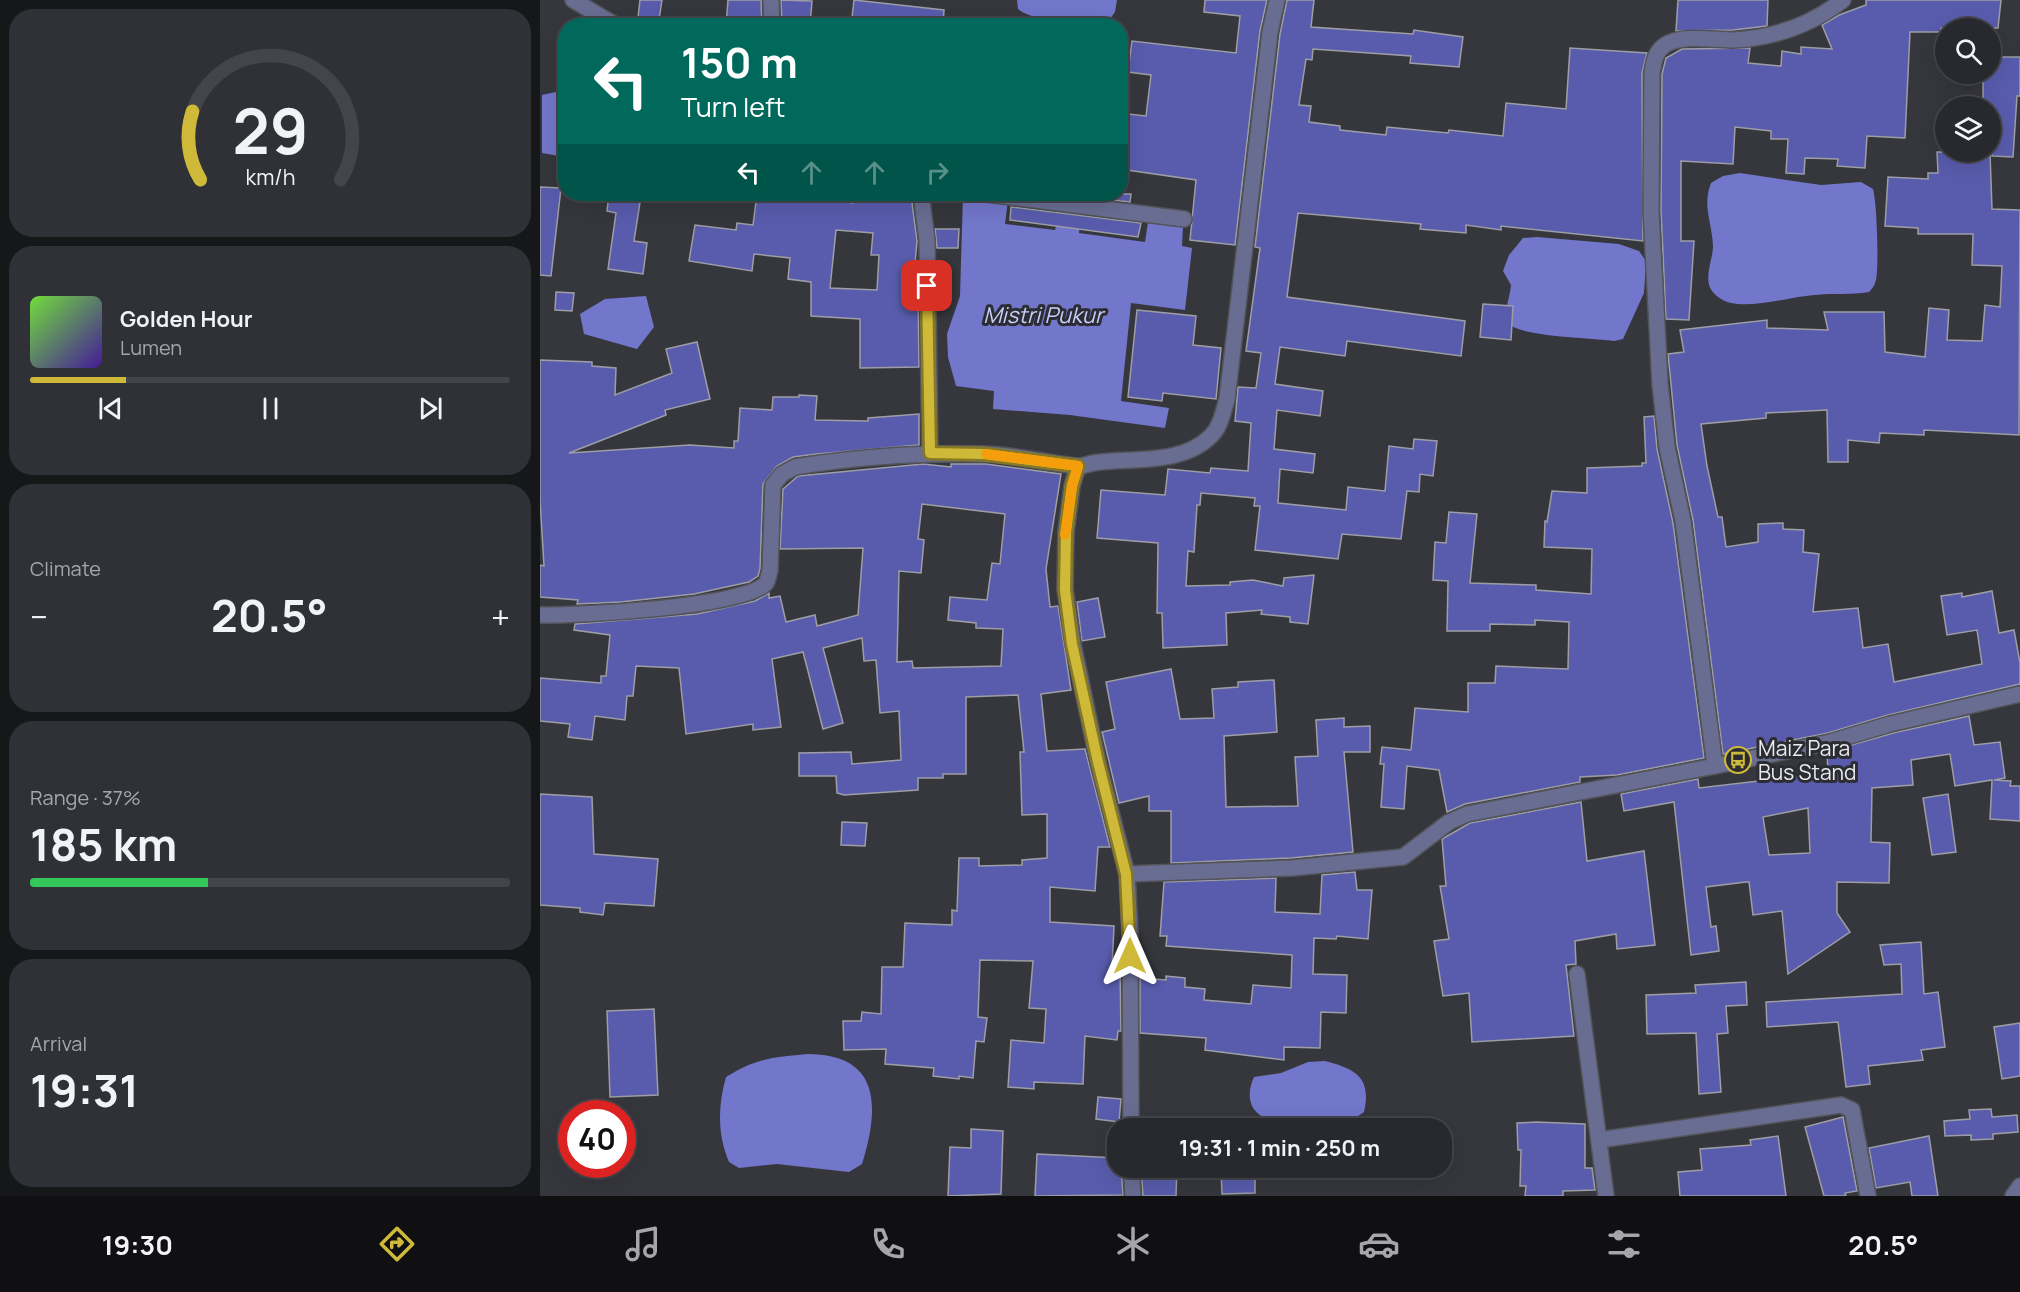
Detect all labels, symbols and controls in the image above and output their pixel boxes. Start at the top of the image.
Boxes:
map controls [1935,18,2001,162]
button: search [1935,18,2001,84]
text: 150 m [681,33,798,91]
icon: left [582,42,660,120]
text: 29 [232,87,308,173]
text: Turn left [681,88,785,125]
button: layers [1935,96,2001,162]
icon: left [732,156,765,189]
icon: ahead [795,156,828,189]
icon: ahead [858,156,891,189]
icon: right [921,156,954,189]
text: km/h [245,163,295,192]
pin [901,260,952,311]
icon: arrive [910,269,943,302]
water label: Mistri Pukur [983,300,1106,330]
text: Golden Hour [120,304,253,334]
text: Lumen [120,334,182,361]
icon: previous [94,392,127,425]
icon: pause [254,392,287,425]
icon: next [414,392,447,425]
text: Climate [30,555,101,582]
text: 20.5° [211,584,328,646]
text: − [30,594,48,639]
text: + [491,594,510,639]
place label: Maiz Para Bus Stand [1758,734,1856,786]
bus stop icon: Maiz Para Bus Stand [1723,745,1753,775]
text: Range · 37% [30,784,141,811]
text: 185 km [30,813,177,875]
position arrow [1098,924,1162,988]
text: Arrival [30,1030,87,1057]
text: 19:31 [30,1059,139,1121]
speed limit sign: 40 [558,1100,636,1178]
text: 19:31 · 1 min · 250 m [1179,1133,1380,1163]
icon: directions [376,1223,418,1265]
icon: music [622,1223,664,1265]
icon: phone [867,1223,909,1265]
icon: climate [1112,1223,1154,1265]
icon: car [1358,1223,1400,1265]
icon: filters [1603,1223,1645,1265]
text: 19:30 [102,1226,173,1263]
text: 20.5° [1848,1226,1918,1263]

